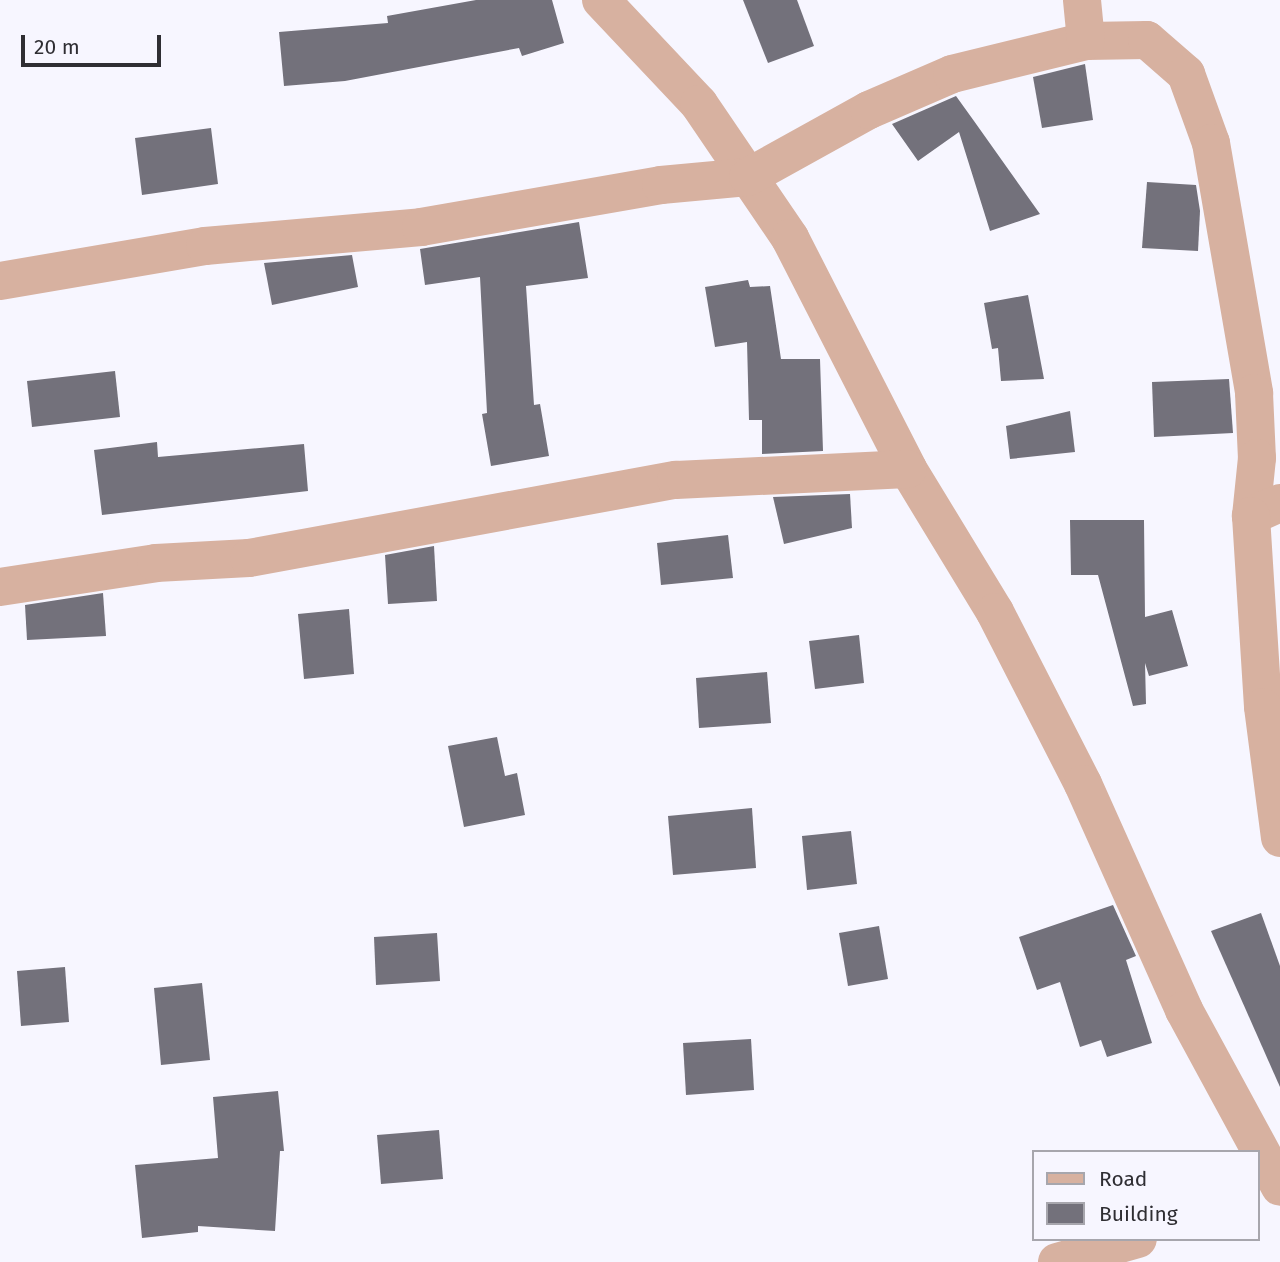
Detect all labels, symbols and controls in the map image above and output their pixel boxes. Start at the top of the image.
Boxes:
scale bar [24,21,164,65]
text: 20 m [34,34,80,60]
legend [1032,1150,1259,1241]
text: Road [1099,1166,1147,1192]
text: Building [1099,1201,1178,1227]

